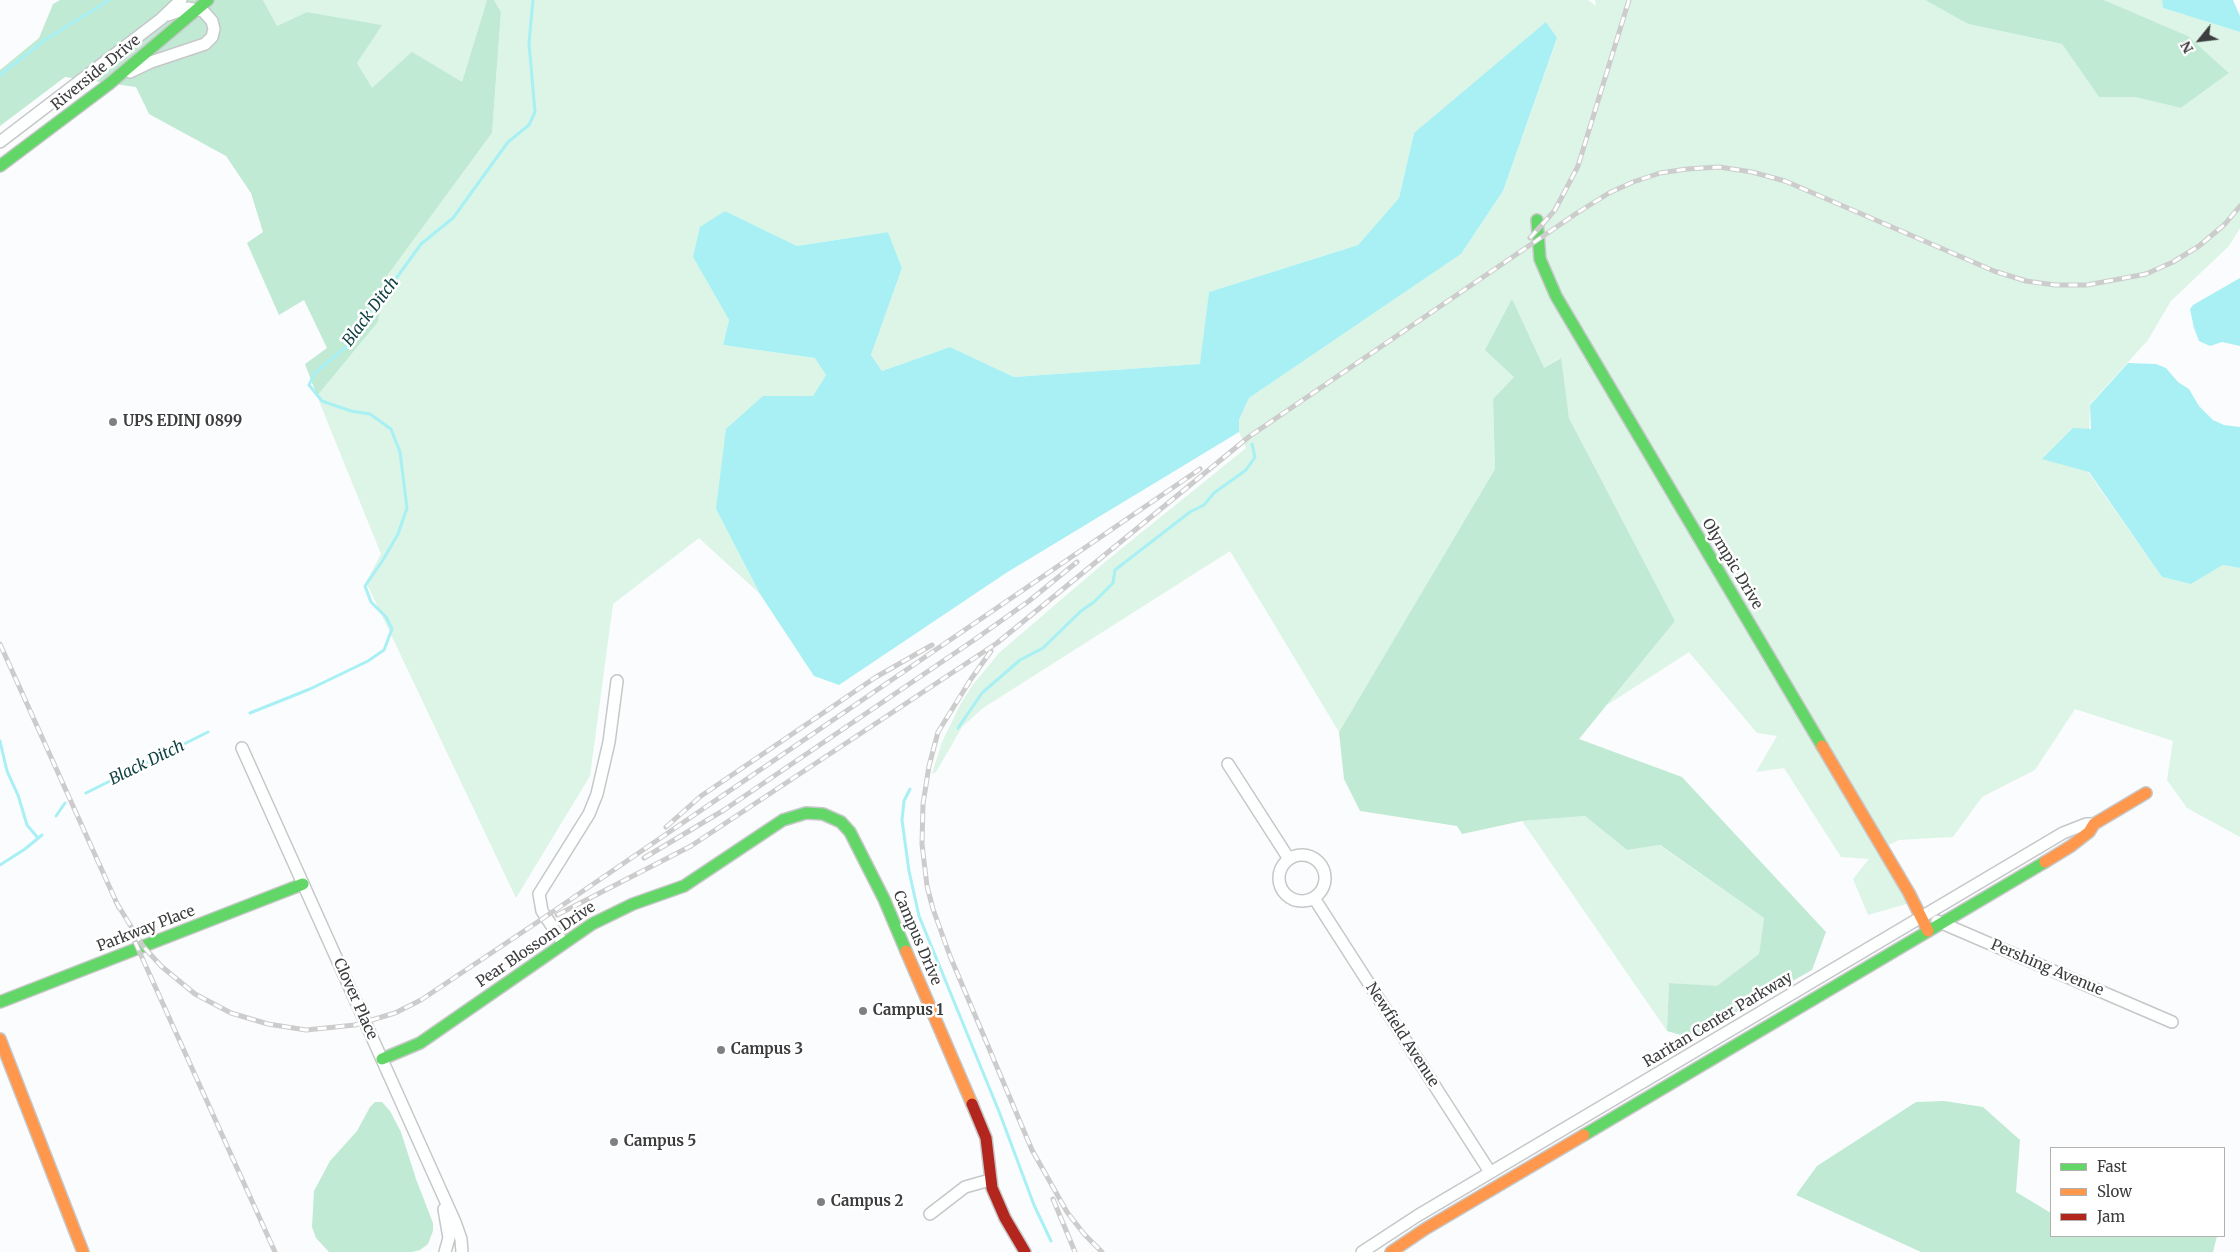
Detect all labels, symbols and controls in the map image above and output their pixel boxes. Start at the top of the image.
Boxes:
north arrow [2175,15,2225,65]
street label: Riverside Drive [48,32,144,114]
text: N [2176,38,2197,56]
water label: Black Ditch [339,274,403,350]
place label: UPS EDINJ 0899 [123,413,242,431]
marker: UPS EDINJ 0899 [107,416,119,428]
street label: Olympic Drive [1698,515,1766,613]
water label: Black Ditch [106,737,188,789]
street label: Campus Drive [889,888,945,988]
street label: Pear Blossom Drive [473,898,599,992]
street label: Parkway Place [94,902,198,956]
street label: Pershing Avenue [1988,936,2106,1000]
street label: Clover Place [329,956,381,1042]
street label: Raritan Center Parkway [1640,968,1796,1072]
street label: Newfield Avenue [1362,980,1442,1090]
place label: Campus 1 [873,1002,943,1020]
marker: Campus 1 [857,1005,869,1017]
place label: Campus 3 [731,1041,803,1059]
marker: Campus 3 [715,1044,727,1056]
place label: Campus 5 [624,1133,696,1151]
marker: Campus 5 [608,1136,620,1148]
legend [2050,1147,2225,1237]
text: Fast [2097,1157,2127,1176]
text: Slow [2097,1182,2132,1201]
place label: Campus 2 [831,1193,903,1211]
marker: Campus 2 [815,1196,827,1208]
text: Jam [2097,1207,2125,1226]

